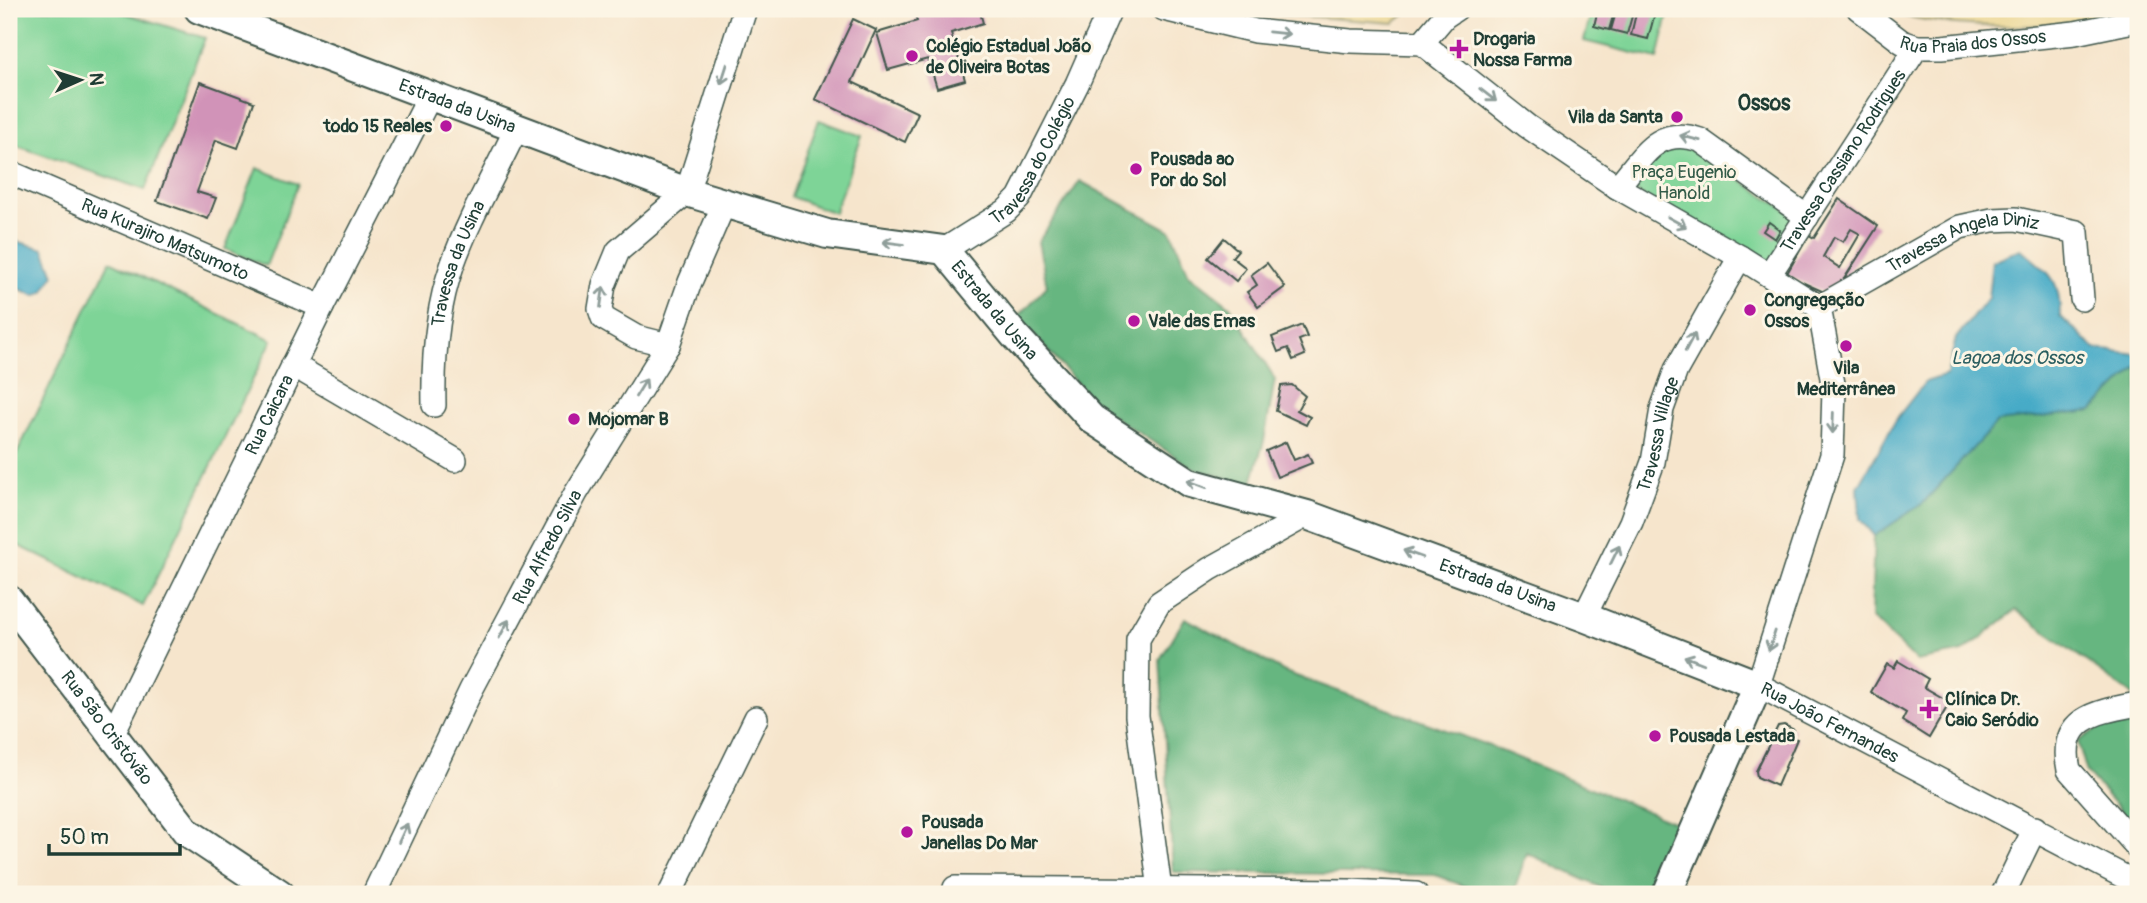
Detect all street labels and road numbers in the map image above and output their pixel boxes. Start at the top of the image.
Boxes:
street label: Rua Praia dos Ossos [1897,25,2047,59]
street label: Travessa Cassiano Rodrigues [1775,65,1911,257]
street label: Estrada da Usina [396,73,519,138]
street label: Travessa do Colégio [985,92,1080,230]
street label: Rua Kurajiro Matsumoto [78,193,253,286]
street label: Travessa da Usina [426,197,490,328]
street label: Travessa Angela Diniz [1882,207,2042,278]
street label: Estrada da Usina [946,256,1043,365]
street label: Rua Caicara [240,371,299,459]
street label: Travessa Village [1631,373,1684,495]
street label: Rua Alfredo Silva [507,486,587,608]
street label: Estrada da Usina [1436,553,1560,617]
street label: Rua São Cristóvão [56,666,158,790]
street label: Rua João Fernandes [1757,677,1903,768]

